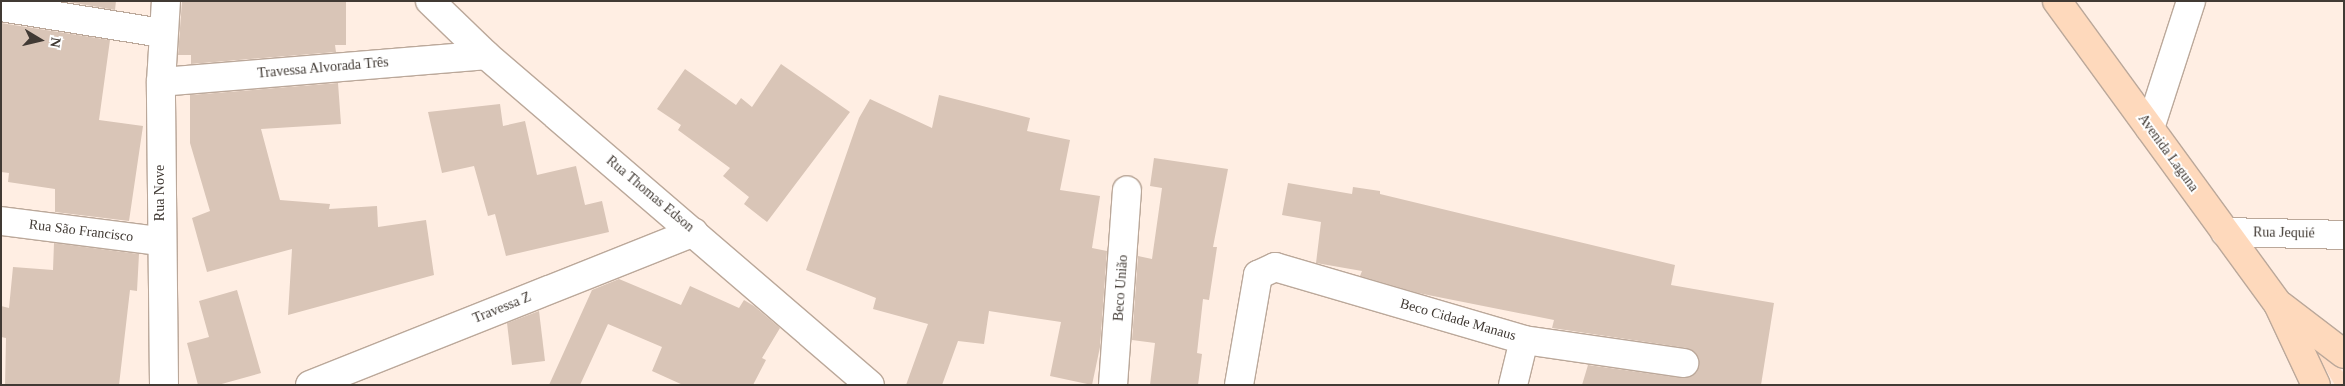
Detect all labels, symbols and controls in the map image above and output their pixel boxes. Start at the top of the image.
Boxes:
north arrow [15,15,65,65]
text: N [47,36,64,49]
street label: Travessa Alvorada Três [256,54,390,82]
street label: Avenida Laguna [2134,111,2202,195]
street label: Rua Thomas Edson [603,152,697,236]
street label: Rua Nove [152,165,168,221]
street label: Rua São Francisco [28,216,134,246]
street label: Rua Jequié [2253,224,2315,242]
street label: Beco União [1110,254,1132,322]
street label: Travessa Z [470,289,534,327]
street label: Beco Cidade Manaus [1398,295,1518,345]

